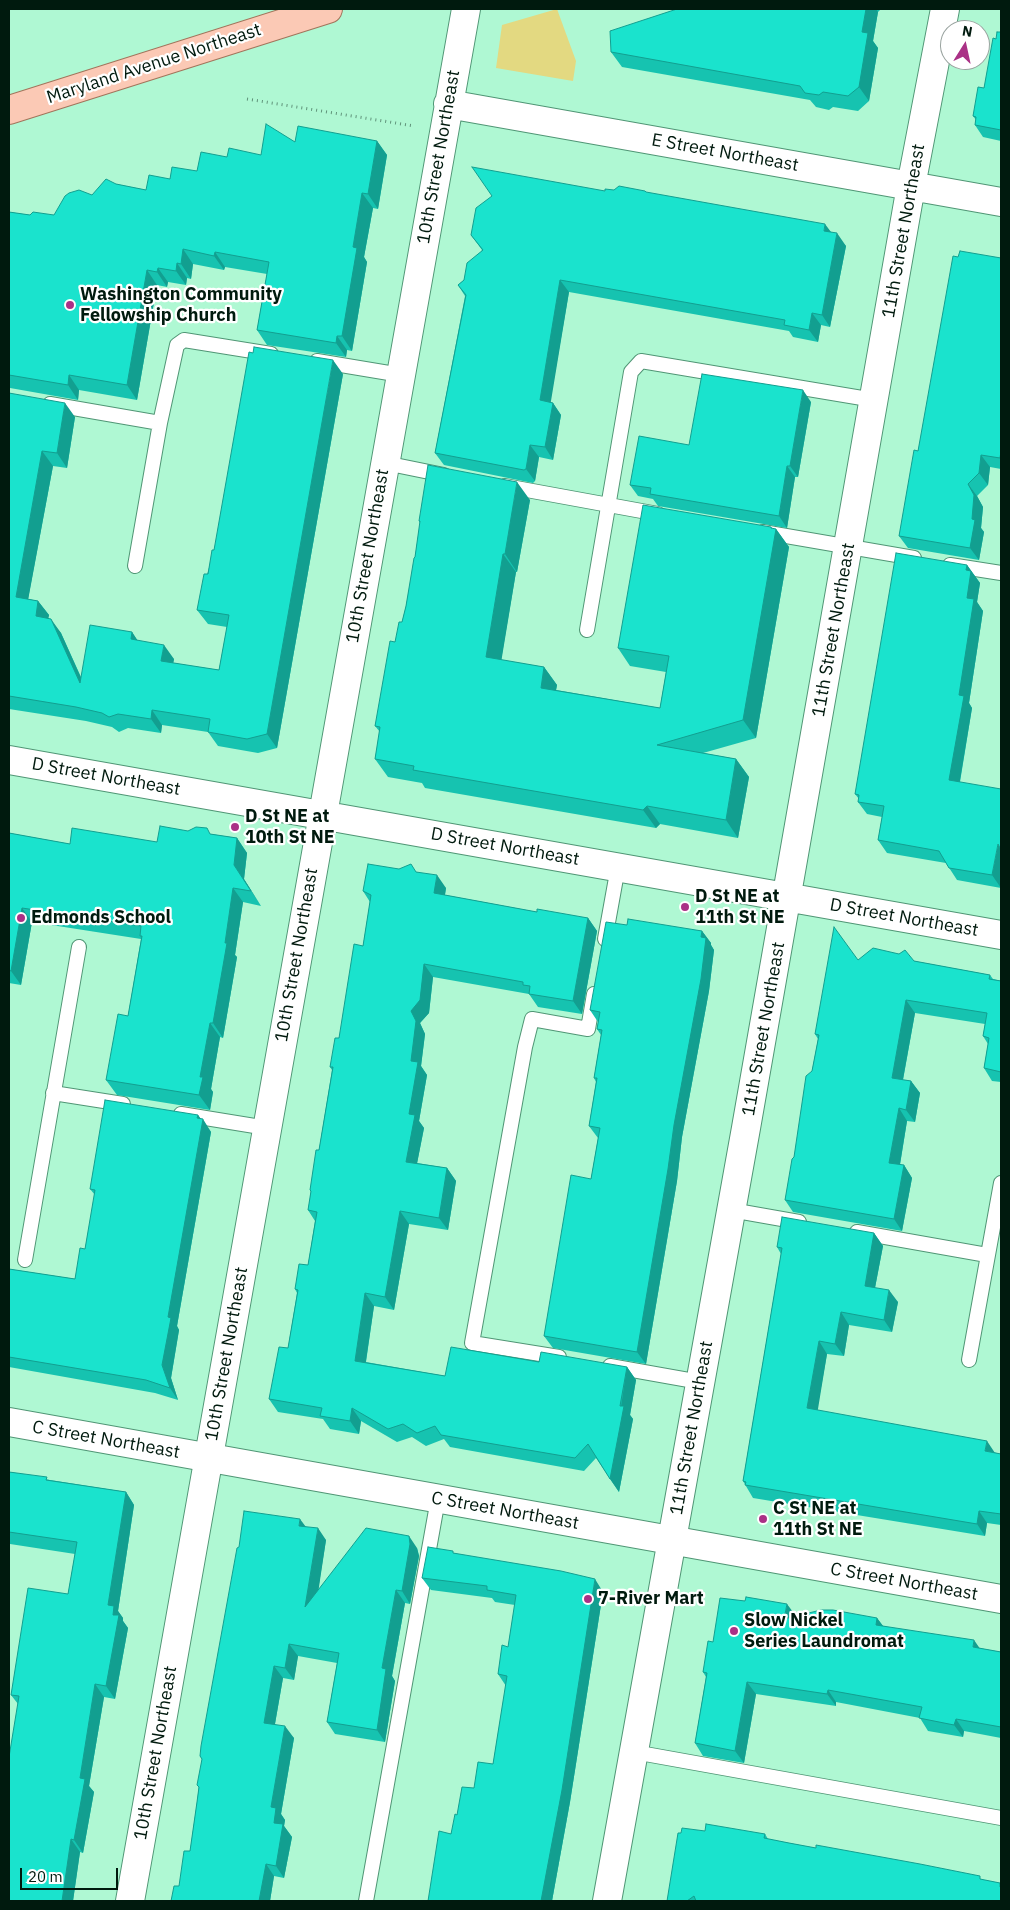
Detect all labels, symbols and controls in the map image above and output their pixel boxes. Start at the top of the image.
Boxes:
street label: Maryland Avenue Northeast [44,19,264,109]
north arrow [940,20,990,70]
text: N [961,21,974,41]
street label: 10th Street Northeast [413,68,465,246]
street label: E Street Northeast [650,129,800,177]
street label: 11th Street Northeast [878,142,930,320]
place label: Washington Community Fellowship Church [80,284,282,326]
marker: Washington Community Fellowship Church [64,299,76,311]
street label: 10th Street Northeast [342,467,394,645]
street label: 11th Street Northeast [808,541,860,719]
street label: D Street Northeast [30,753,182,801]
place label: D St NE at 10th St NE [245,806,335,849]
marker: D St NE at 10th St NE [229,821,241,833]
street label: D Street Northeast [429,823,581,871]
street label: 10th Street Northeast [271,866,323,1044]
place label: D St NE at 11th St NE [695,886,785,929]
street label: D Street Northeast [828,894,980,942]
marker: D St NE at 11th St NE [679,901,691,913]
place label: Edmonds School [31,907,171,929]
marker: Edmonds School [15,912,27,924]
street label: 11th Street Northeast [738,940,790,1118]
street label: 10th Street Northeast [201,1265,253,1443]
street label: 11th Street Northeast [666,1339,718,1517]
street label: C Street Northeast [30,1416,182,1464]
street label: C Street Northeast [429,1487,581,1535]
place label: C St NE at 11th St NE [773,1498,863,1540]
marker: C St NE at 11th St NE [757,1513,769,1525]
street label: C Street Northeast [828,1558,980,1606]
place label: 7-River Mart [598,1588,704,1610]
marker: 7-River Mart [582,1593,594,1605]
place label: Slow Nickel Series Laundromat [744,1610,904,1652]
marker: Slow Nickel Series Laundromat [728,1625,740,1637]
street label: 10th Street Northeast [130,1664,182,1842]
scale bar [22,1858,120,1890]
text: 20 m [28,1867,63,1886]

